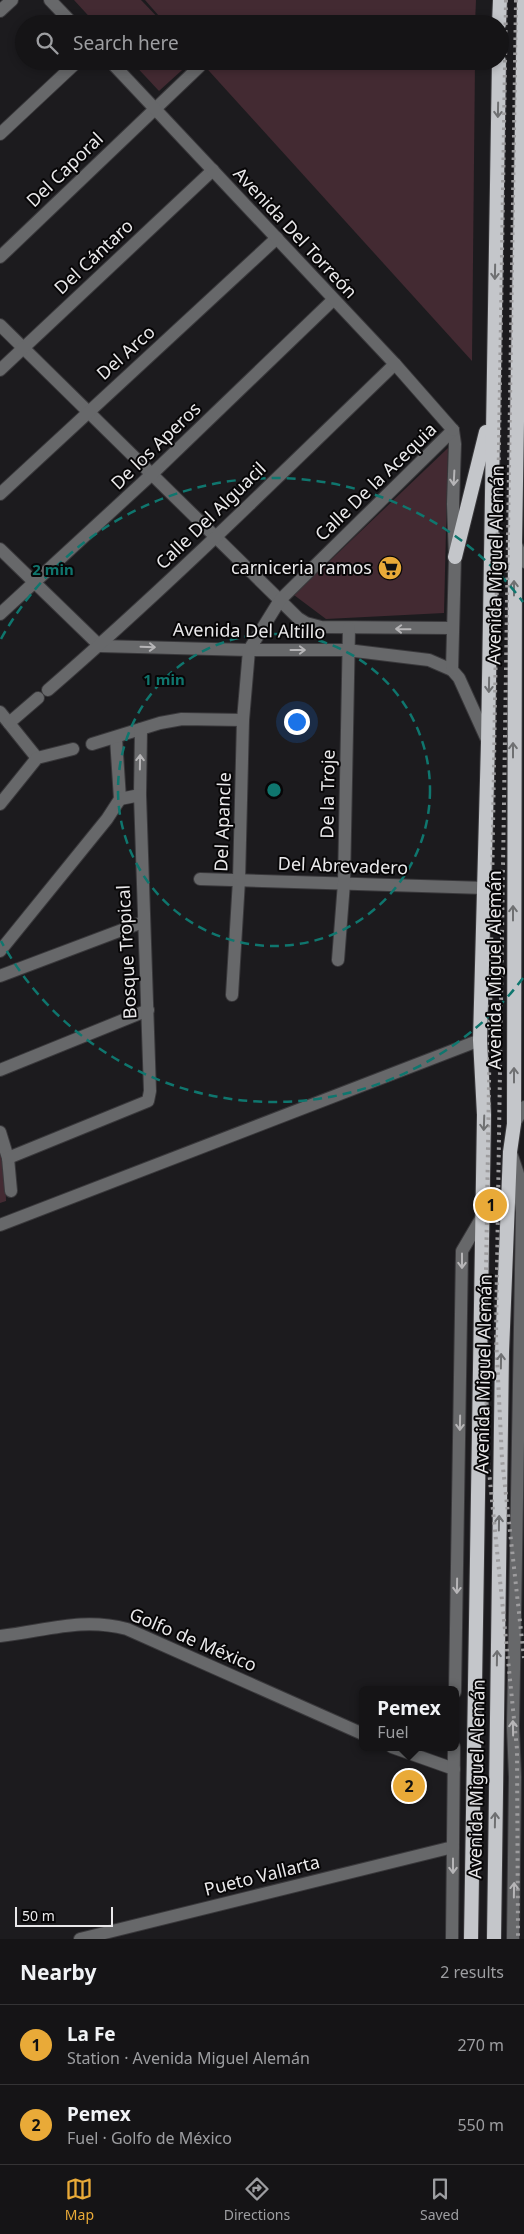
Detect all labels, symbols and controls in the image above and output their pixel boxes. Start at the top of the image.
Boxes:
search box [15,15,509,70]
icon: search [33,29,61,57]
text: Search here [73,30,179,56]
one-way arrow [493,102,503,118]
street label: Del Caporal [21,127,108,212]
street label: Avenida Del Torreón [229,161,363,303]
street label: Del Cántaro [49,213,138,299]
one-way arrow [490,264,500,280]
street label: Del Arco [91,320,160,385]
street label: De los Aperos [105,396,205,494]
street label: Calle De la Acequia [309,417,441,546]
street label: Calle Del Alguacil [150,456,271,574]
street label: Avenida Miguel Alemán [481,465,509,665]
one-way arrow [449,470,458,486]
place label: carniceria ramos [231,555,372,579]
supermarket icon: carniceria ramos [377,555,403,581]
text: 2 min [32,559,74,579]
one-way arrow [509,580,519,596]
street label: Avenida Del Altillo [173,617,325,643]
one-way arrow [395,624,412,634]
one-way arrow [140,643,156,652]
one-way arrow [290,645,306,655]
text: 1 min [143,669,185,689]
one-way arrow [484,676,494,693]
your location [284,709,310,735]
one-way arrow [508,742,518,758]
street label: De la Troje [314,749,340,839]
one-way arrow [135,754,145,770]
street label: Del Apancle [208,772,236,872]
centre of rings [265,781,283,799]
street label: Del Abrevadero [277,851,409,879]
street label: Avenida Miguel Alemán [482,870,506,1070]
street label: Bosque Tropical [111,884,142,1020]
one-way arrow [508,905,518,921]
one-way arrow [509,1067,519,1084]
one-way arrow [479,1115,489,1131]
pin: 1 [475,1186,507,1224]
one-way arrow [457,1252,467,1269]
street label: Avenida Miguel Alemán [469,1274,497,1474]
one-way arrow [497,1353,506,1369]
one-way arrow [456,1415,465,1431]
one-way arrow [494,1516,504,1532]
one-way arrow [452,1577,462,1593]
street label: Golfo de México [126,1601,261,1677]
one-way arrow [492,1650,502,1666]
street label: Avenida Miguel Alemán [462,1679,490,1879]
popup [359,1686,459,1751]
text: Pemex [377,1695,441,1721]
one-way arrow [508,1720,518,1736]
text: Fuel [377,1721,409,1743]
pin: 2 [393,1767,425,1805]
one-way arrow [490,1813,500,1829]
street label: Pueto Vallarta [202,1849,322,1901]
one-way arrow [448,1858,458,1874]
one-way arrow [509,1883,519,1899]
scale bar [15,1904,112,1927]
text: 50 m [22,1906,55,1925]
text: Nearby [20,1958,96,1986]
text: 2 results [440,1961,504,1983]
text: La Fe [67,2021,116,2047]
text: 1 [31,2034,41,2056]
text: 270 m [457,2034,504,2056]
text: Station · Avenida Miguel Alemán [67,2047,310,2069]
text: Pemex [67,2101,131,2127]
text: 2 [31,2114,41,2136]
text: 550 m [457,2114,504,2136]
text: Fuel · Golfo de México [67,2127,232,2149]
tab: Map [65,2175,94,2224]
tab: Directions [224,2175,290,2224]
tab: Saved [420,2175,459,2224]

